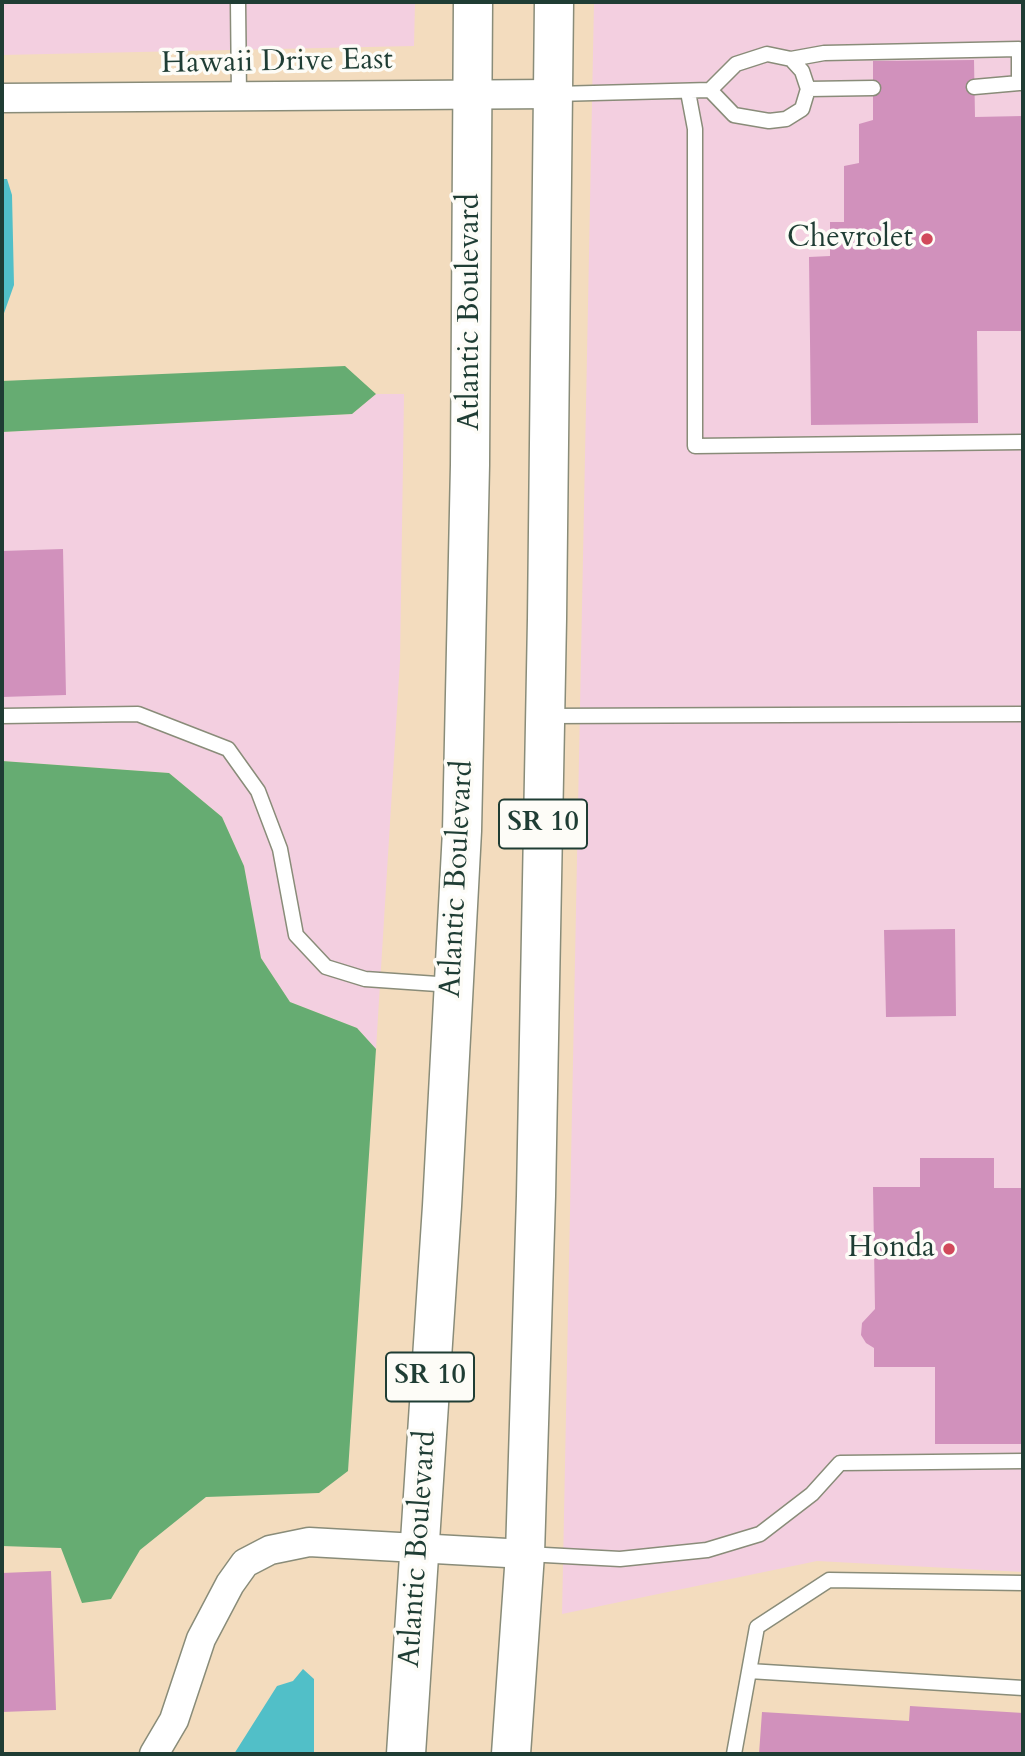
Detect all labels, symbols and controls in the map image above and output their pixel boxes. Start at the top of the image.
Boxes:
street label: Hawaii Drive East [161,43,393,83]
street label: Atlantic Boulevard [453,193,489,431]
place label: Chevrolet [787,221,913,257]
marker: Chevrolet [919,231,935,247]
street label: Atlantic Boulevard [434,759,482,999]
road number: SR 10 [499,800,587,848]
place label: Honda [848,1231,935,1267]
marker: Honda [941,1241,957,1257]
road number: SR 10 [386,1352,474,1402]
street label: Atlantic Boulevard [393,1429,445,1669]

